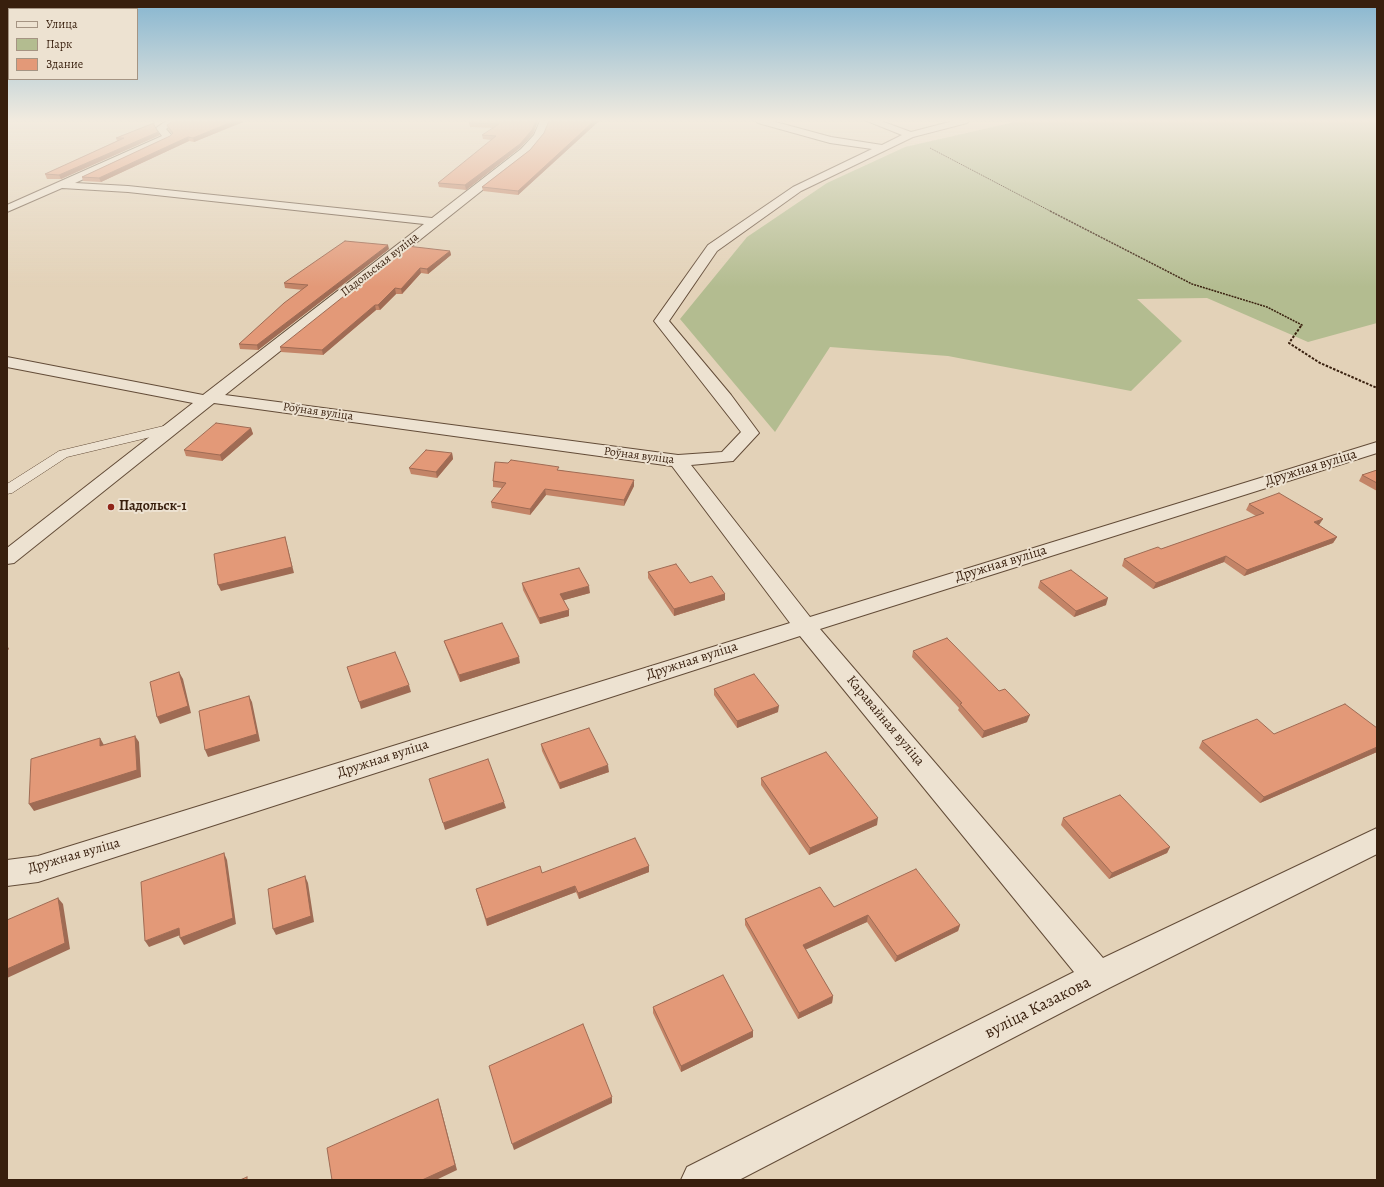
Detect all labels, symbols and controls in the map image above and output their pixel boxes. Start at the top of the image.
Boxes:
legend [8,8,138,80]
text: Улица [46,16,77,32]
text: Парк [46,36,72,52]
text: Здание [46,56,83,72]
street label: Падольская вуліца [338,230,422,300]
street label: Роўная вуліца [282,400,354,424]
street label: Роўная вуліца [603,445,675,467]
street label: Дружная вуліца [1263,446,1359,490]
place label: Падольск-1 [119,499,187,515]
marker: Падольск-1 [106,502,116,512]
street label: Дружная вуліца [953,542,1049,586]
street label: Дружная вуліца [644,638,740,684]
street label: Каравайная вуліца [842,672,928,770]
street label: Дружная вуліца [335,736,431,782]
street label: Дружная вуліца [26,835,122,877]
street label: вуліца Казакова [982,973,1094,1043]

